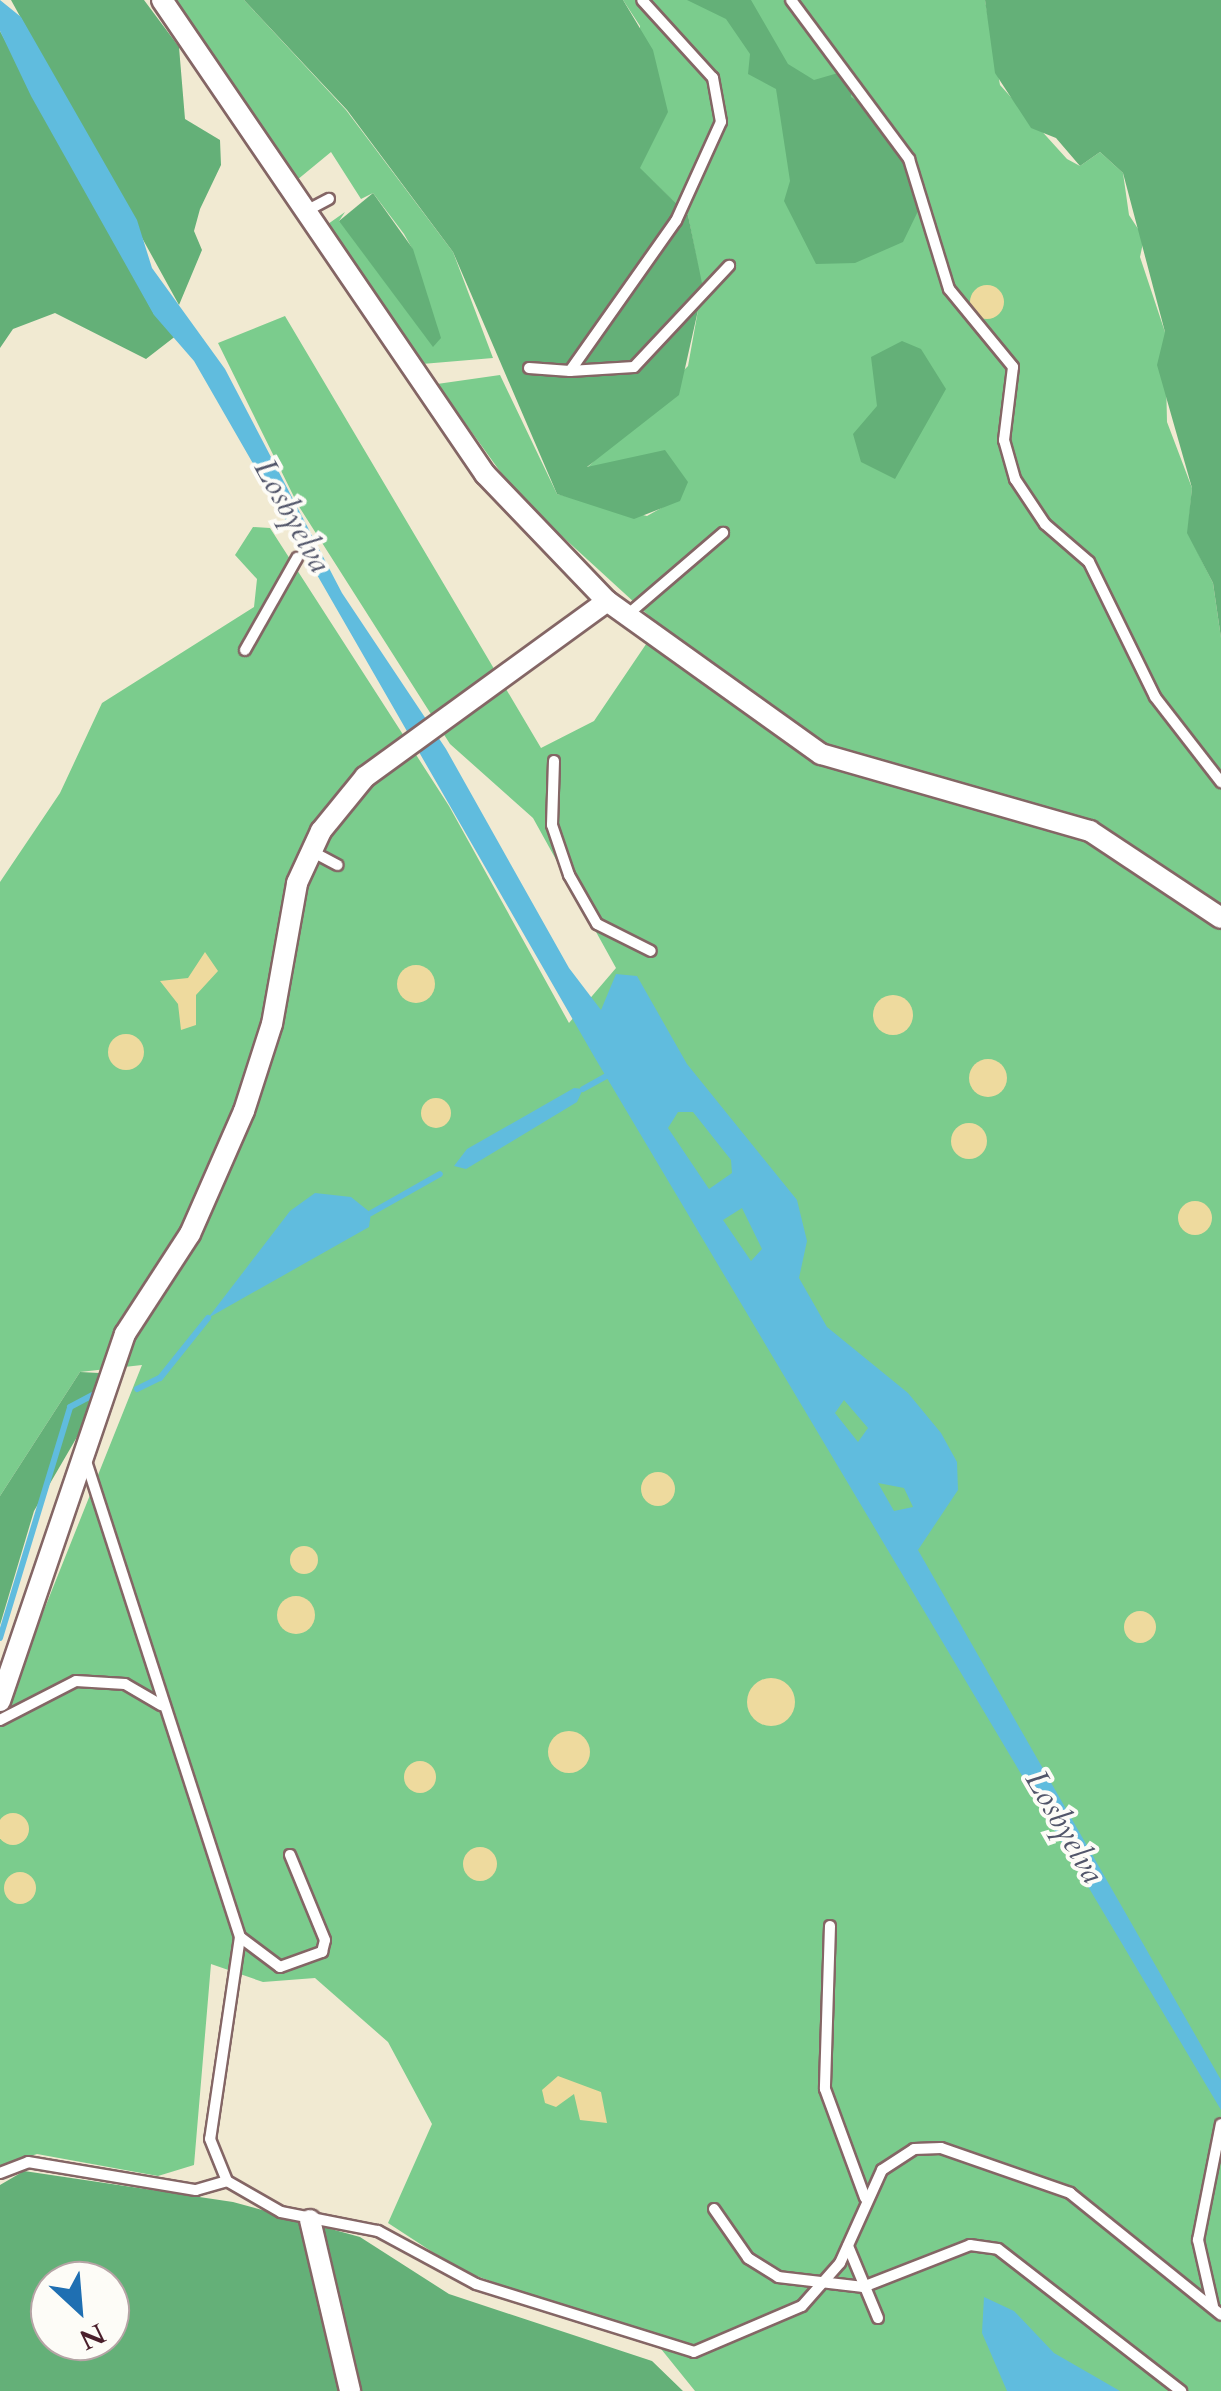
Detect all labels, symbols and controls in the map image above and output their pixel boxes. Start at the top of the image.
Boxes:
water label: Losbyelva [245,453,339,579]
water label: Losbyelva [1016,1764,1112,1890]
north arrow [30,2261,130,2361]
text: N [73,2314,112,2359]

